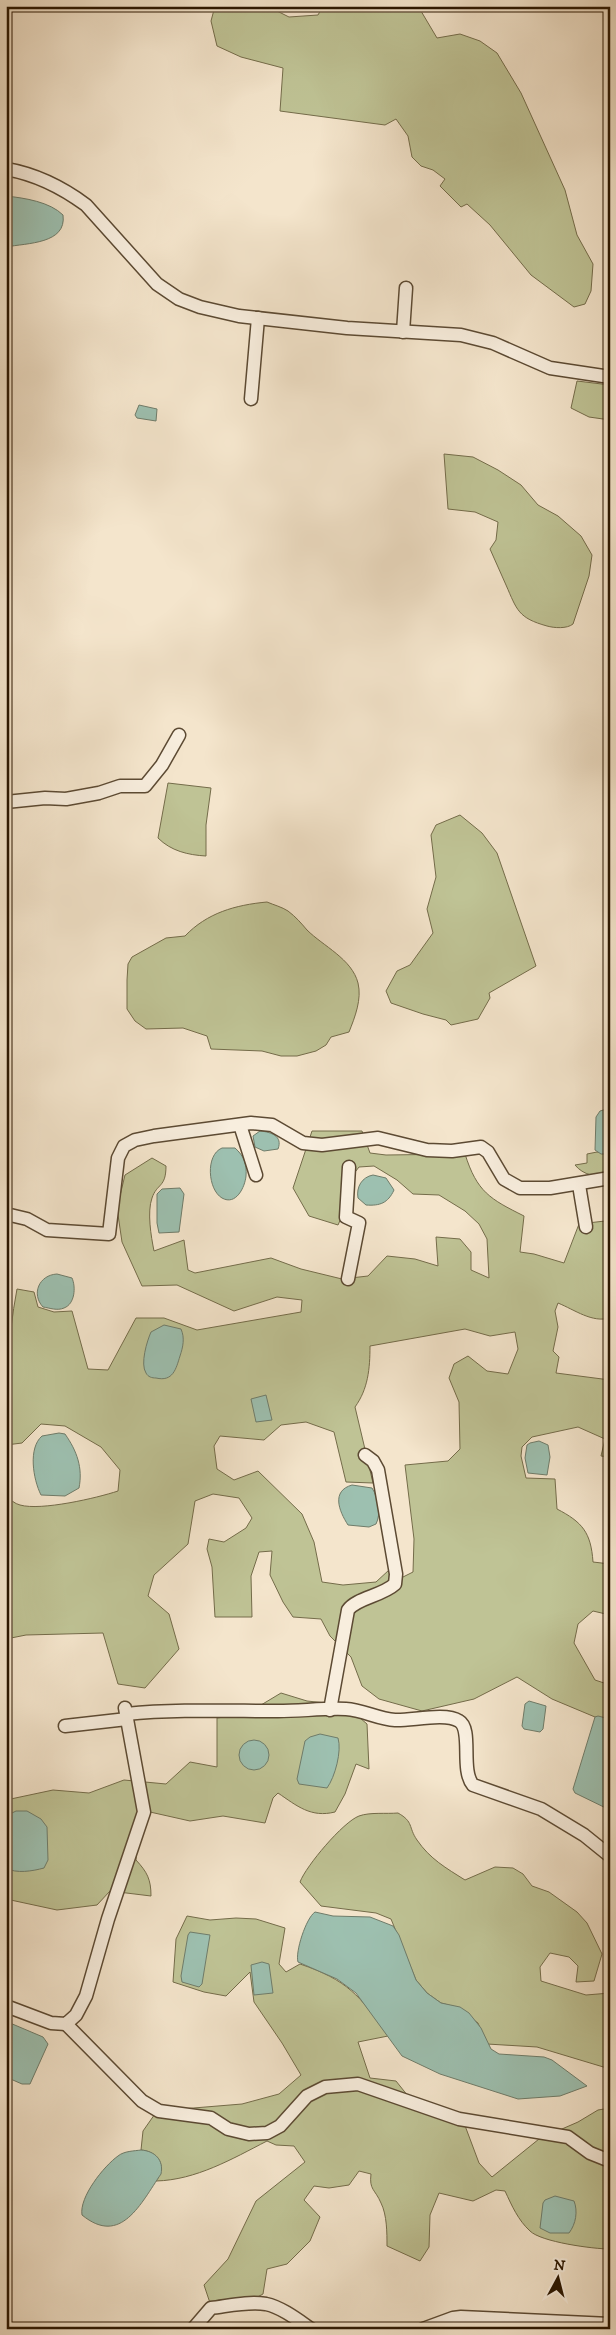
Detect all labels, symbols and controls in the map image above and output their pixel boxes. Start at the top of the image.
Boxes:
north arrow [534,2252,584,2302]
text: N [553,2256,567,2276]

